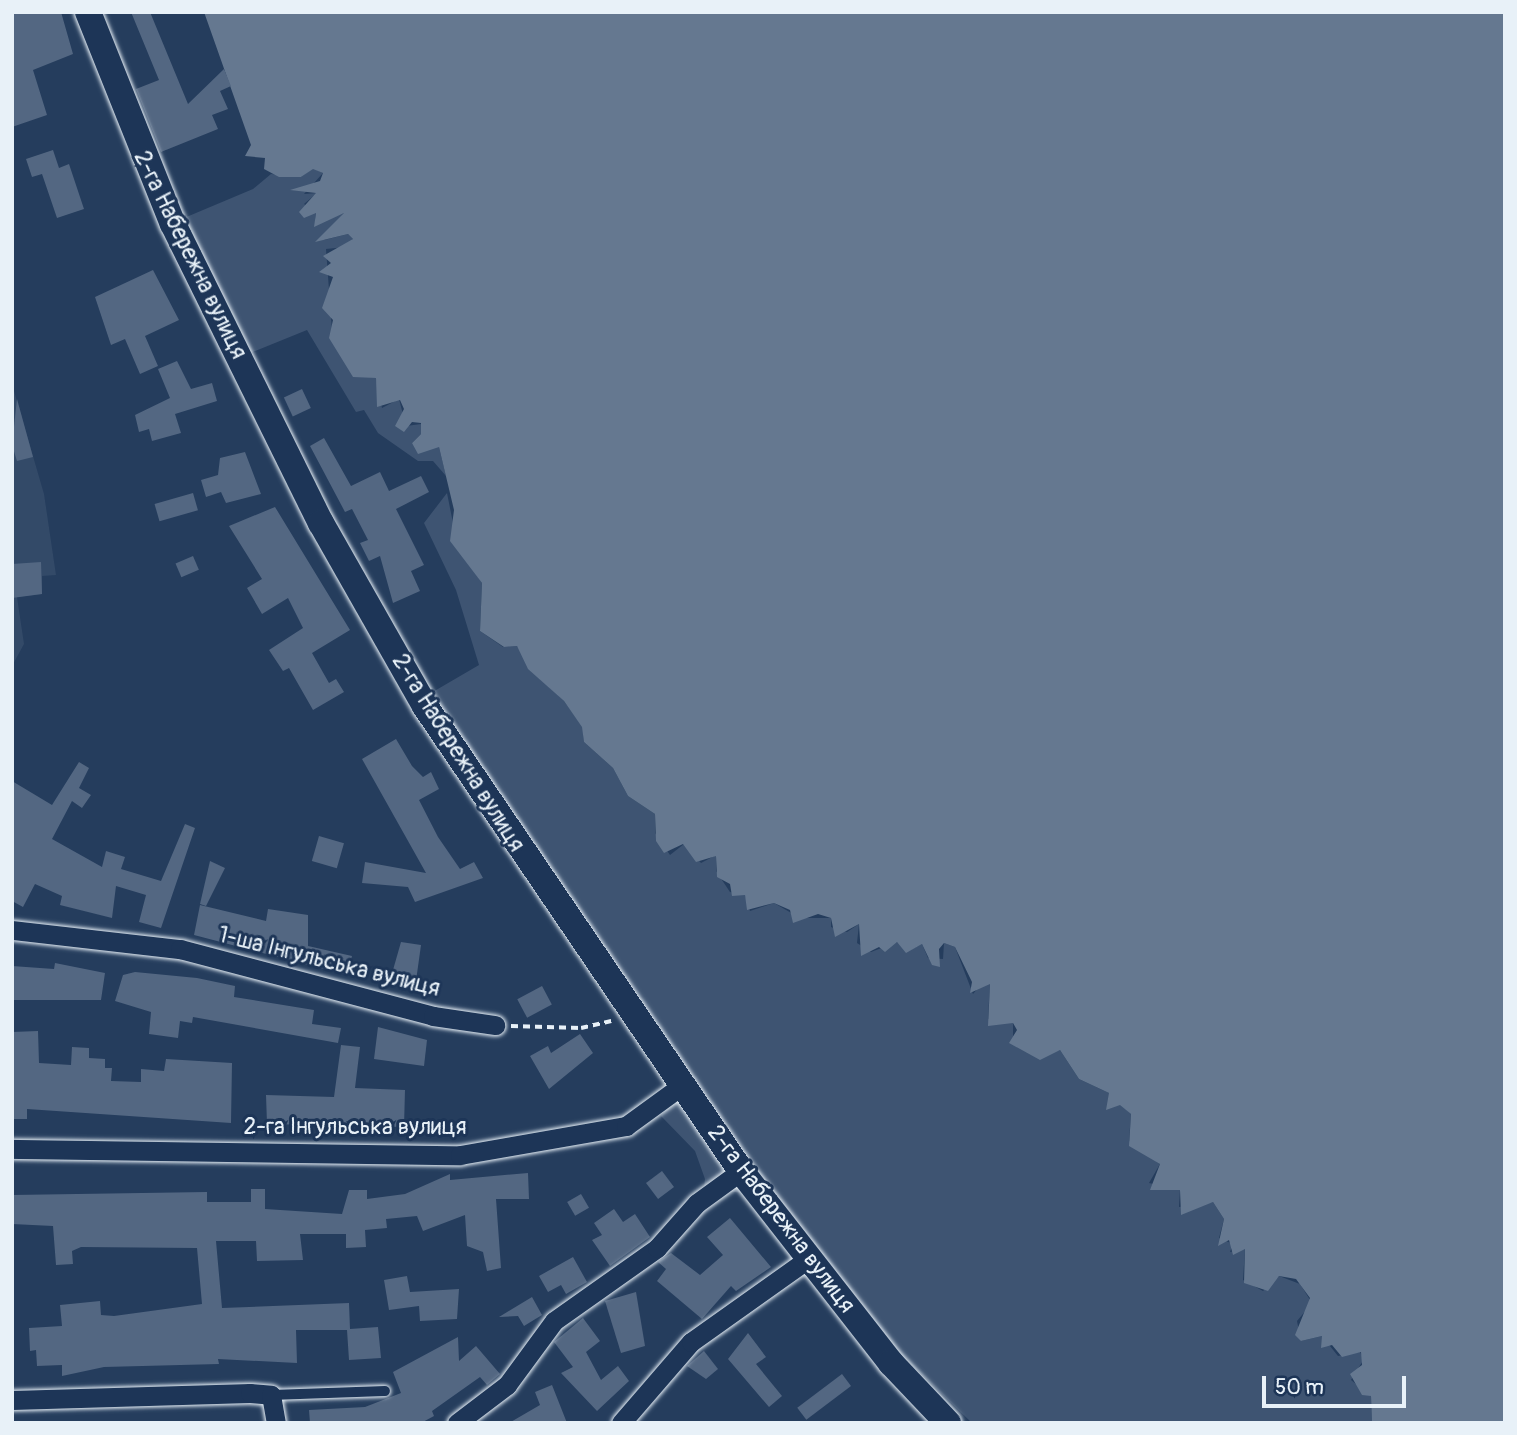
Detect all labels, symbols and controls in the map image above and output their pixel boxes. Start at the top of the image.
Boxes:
street label: 2-га Набережна вулиця [128,146,252,364]
street label: 2-га Набережна вулиця [386,649,530,857]
street label: 1-ша Інгульська вулиця [215,921,443,1003]
street label: 2-га Інгульська вулиця [243,1113,467,1141]
street label: 2-га Набережна вулиця [701,1120,861,1318]
scale bar [1265,1362,1408,1406]
text: 50 m [1275,1374,1324,1401]

